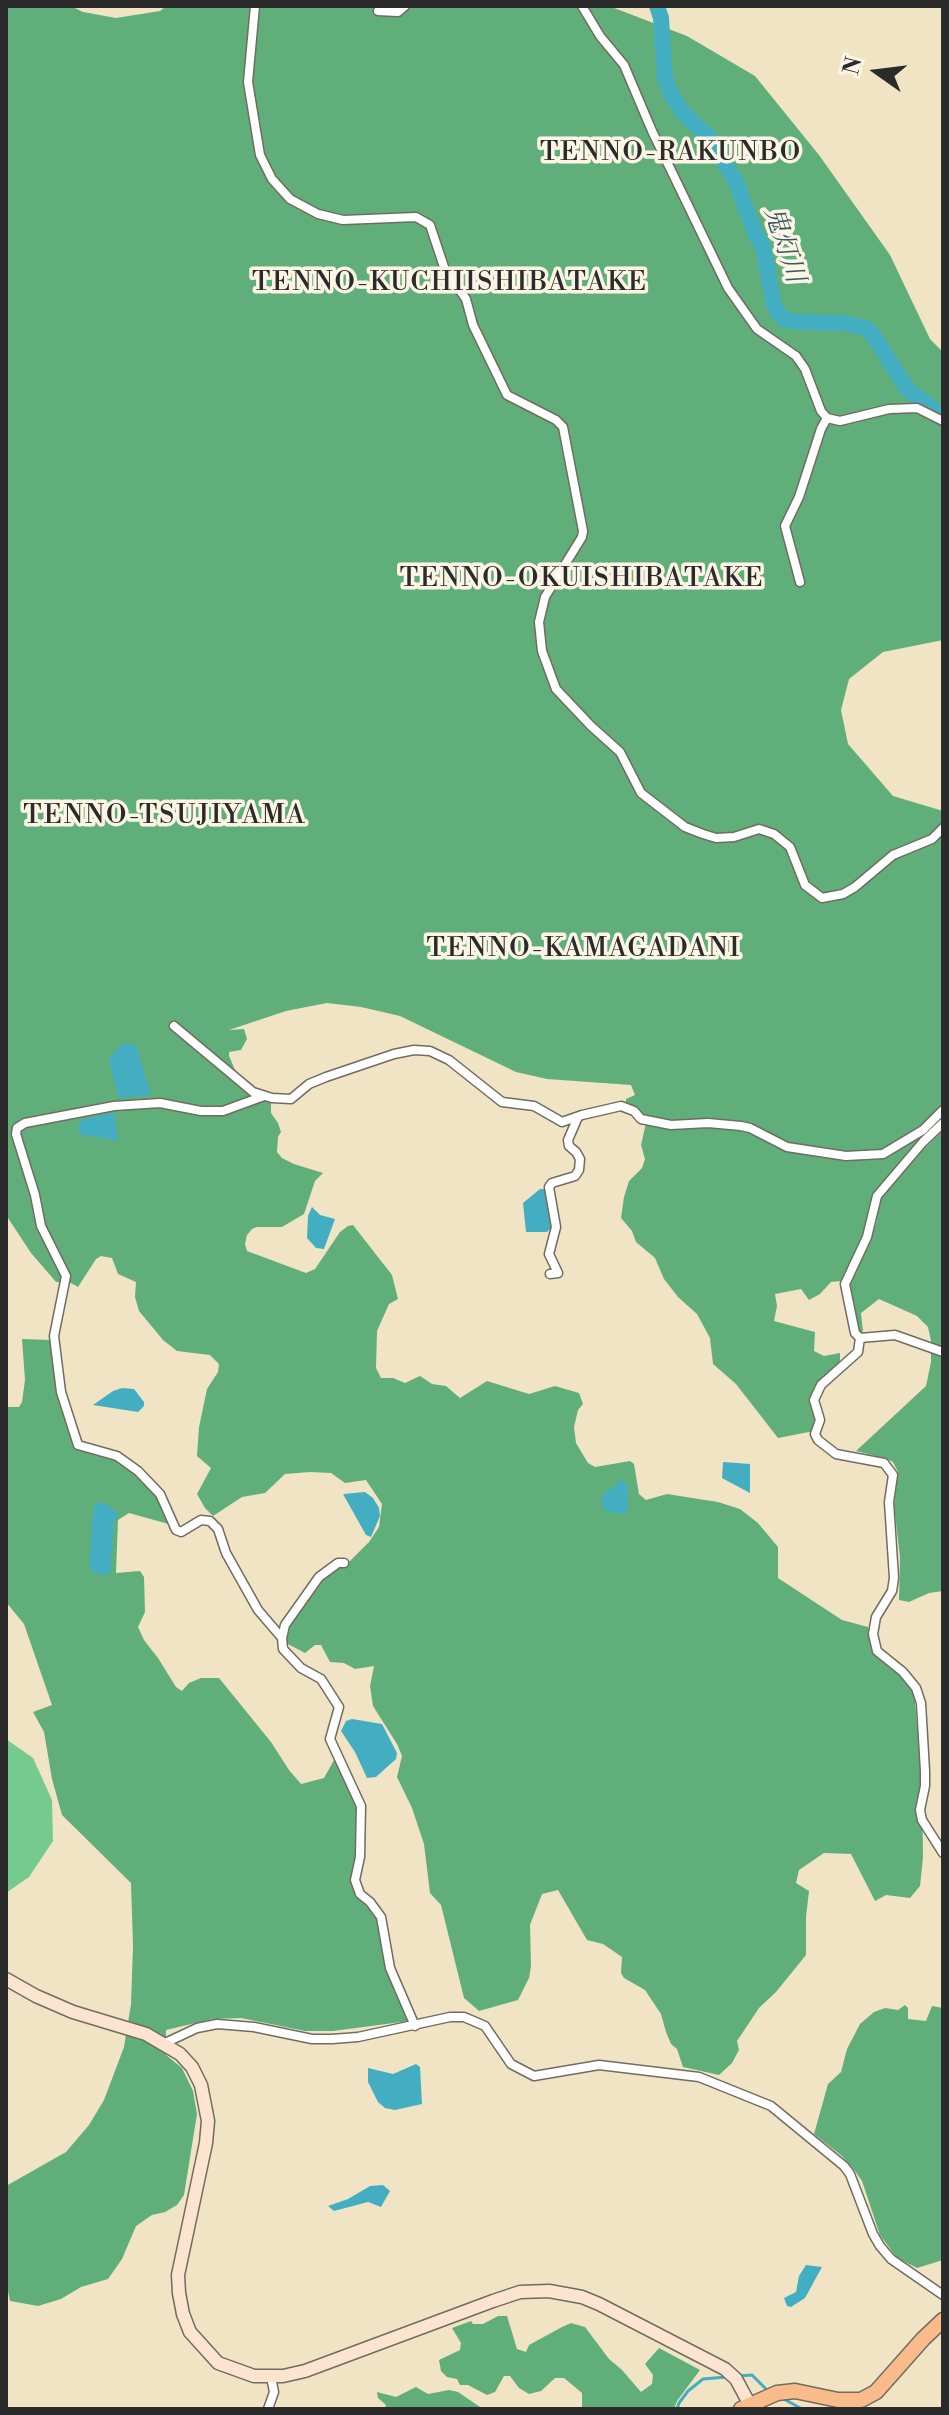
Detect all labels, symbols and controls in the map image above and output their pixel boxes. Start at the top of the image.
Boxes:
north arrow [837,32,917,112]
text: N [838,54,868,78]
district label: TENNO-RAKUNBO [540,138,802,170]
water label: 鬼灯川 [756,203,810,287]
district label: TENNO-KUCHIISHIBATAKE [252,268,648,300]
district label: TENNO-OKUISHIBATAKE [400,564,764,596]
district label: TENNO-TSUJIYAMA [23,801,307,833]
district label: TENNO-KAMAGADANI [427,934,741,966]

